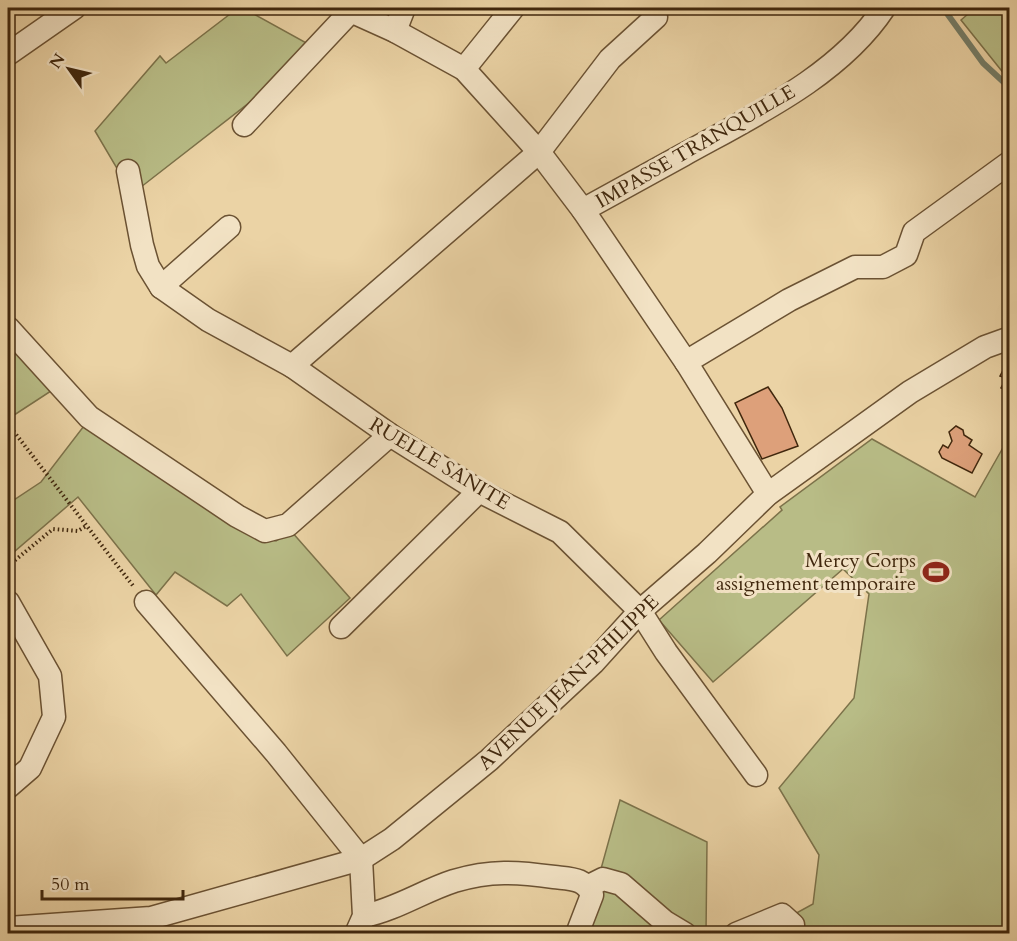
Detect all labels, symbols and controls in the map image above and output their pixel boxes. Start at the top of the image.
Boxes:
north arrow [39,39,99,99]
text: N [44,49,70,73]
street label: IMPASSE TRANQUILLE [591,78,800,215]
street label: RUELLE SANITE [364,411,515,516]
place label: Mercy Corps assignement temporaire [716,547,916,597]
sports icon: Mercy Corps assignement temporaire [921,557,951,587]
street label: AVENUE JEAN-PHILIPPE [472,589,665,776]
scale bar [42,863,183,901]
text: 50 m [51,872,90,897]

